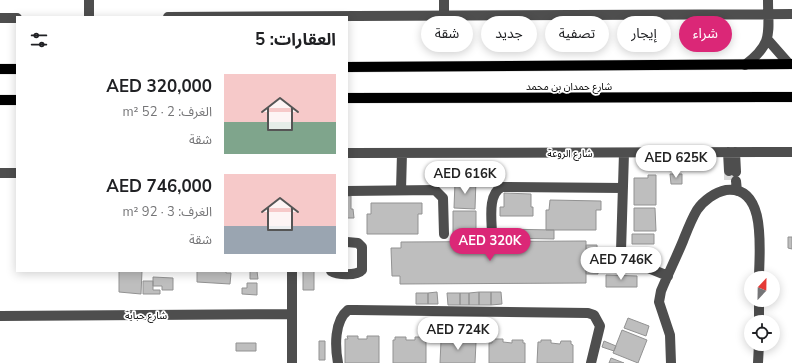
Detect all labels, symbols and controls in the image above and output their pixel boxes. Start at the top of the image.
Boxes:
chip: شقة [421,16,473,52]
chip: جديد [481,16,537,52]
chip: تصفية [545,16,609,52]
chip: إيجار [617,16,671,52]
chip: شراء [679,16,732,52]
text: العقارات: 5 [255,28,336,51]
icon: filters [28,29,50,51]
text: AED 320,000 [106,75,212,98]
street label: شارع حمدان بن محمد [526,80,612,94]
icon: home [256,90,304,138]
text: الغرف: 2 · 52 m² [122,103,212,121]
text: شقة [189,131,212,149]
pin: AED 625K [635,145,717,179]
street label: شارع الروعة [547,147,593,161]
text: AED 625K [645,149,707,167]
pin: AED 616K [424,161,506,195]
text: AED 616K [434,165,496,183]
text: AED 746,000 [106,175,212,198]
icon: home [256,190,304,238]
text: الغرف: 3 · 92 m² [122,203,212,221]
pin: AED 320K [449,228,531,262]
text: شقة [189,231,212,249]
text: AED 320K [459,232,521,250]
pin: AED 746K [580,247,662,281]
text: AED 746K [590,251,652,269]
north arrow [744,271,780,307]
map controls [744,271,780,351]
street label: شارع حباية [125,309,167,323]
button: locate [744,315,780,351]
pin: AED 724K [417,317,499,351]
text: AED 724K [427,321,489,339]

